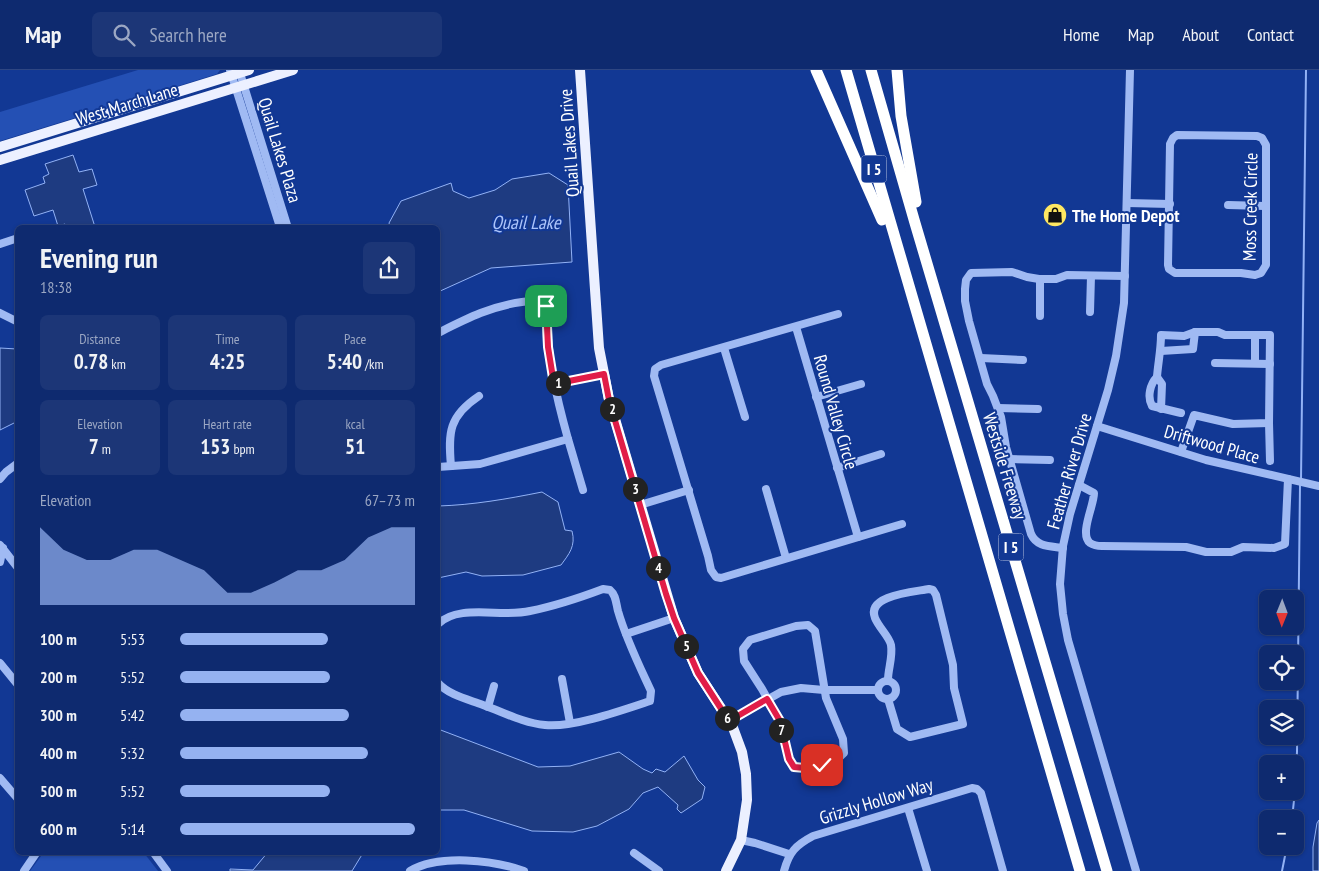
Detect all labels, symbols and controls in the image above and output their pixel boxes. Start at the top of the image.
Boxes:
search box [92,12,442,57]
text: Map [25,19,62,50]
icon: search [110,21,138,49]
text: Search here [150,23,227,47]
text: Home [1063,23,1100,46]
text: Map [1128,23,1154,46]
text: About [1182,23,1219,46]
text: Contact [1247,23,1294,46]
street label: West March Lane [73,78,181,130]
street label: Quail Lakes Drive [554,88,584,198]
street label: Quail Lakes Plaza [253,95,307,205]
street label: Moss Creek Circle [1238,153,1262,261]
road number: I 5 [862,156,886,182]
shop icon: The Home Depot [1042,202,1068,228]
place label: The Home Depot [1072,204,1180,227]
water label: Quail Lake [491,210,562,234]
text: Evening run [40,239,158,276]
button: share [363,242,415,294]
text: 18:38 [40,277,72,297]
pin [525,285,567,327]
icon: arrive [532,292,560,320]
text: Distance [79,330,120,348]
text: Time [215,330,240,348]
text: Pace [344,330,366,348]
text: 0.78 [74,348,108,375]
text: 4:25 [210,348,245,375]
text: 5:40 [327,348,362,375]
street label: Round Valley Circle [809,352,863,472]
text: km [108,355,126,373]
text: /km [362,355,384,373]
pin: 1 [546,370,570,396]
text: 1 [555,374,562,392]
pin: 2 [600,396,624,422]
text: 2 [609,400,616,418]
street label: Westside Freeway [978,410,1032,522]
street label: Feather River Drive [1041,410,1097,532]
text: Elevation [77,415,122,433]
text: Heart rate [203,415,252,433]
text: kcal [346,415,365,433]
street label: Driftwood Place [1162,419,1262,469]
text: 7 [89,433,99,460]
text: 153 [200,433,230,460]
text: 51 [345,433,365,460]
text: m [99,440,111,458]
text: bpm [230,440,255,458]
pin: 3 [622,476,648,502]
text: 3 [632,480,639,498]
text: Elevation [40,490,91,510]
text: 67–73 m [365,490,415,510]
road number: I 5 [998,534,1024,561]
pin: 4 [646,556,670,580]
text: 4 [655,559,662,577]
north arrow [1259,590,1304,635]
map controls [1259,590,1304,855]
text: 100 m [40,629,77,649]
text: 5:53 [120,629,145,649]
pin: 5 [674,634,698,658]
text: 5 [683,637,690,655]
button: locate [1259,645,1304,690]
text: 200 m [40,667,77,687]
text: 5:52 [120,667,145,687]
button: layers [1259,700,1304,745]
text: 300 m [40,705,77,725]
text: 5:42 [120,705,145,725]
pin: 6 [714,706,740,730]
text: 6 [724,709,731,727]
pin: 7 [768,718,794,742]
text: 7 [778,721,785,739]
text: 400 m [40,743,77,763]
text: 5:32 [120,743,145,763]
pin [801,744,843,786]
icon: check [808,751,836,779]
button: + [1259,755,1304,800]
street label: Grizzly Hollow Way [816,773,936,829]
text: 500 m [40,781,77,801]
text: 5:52 [120,781,145,801]
button: − [1259,810,1304,855]
text: 600 m [40,819,77,839]
text: 5:14 [120,819,145,839]

